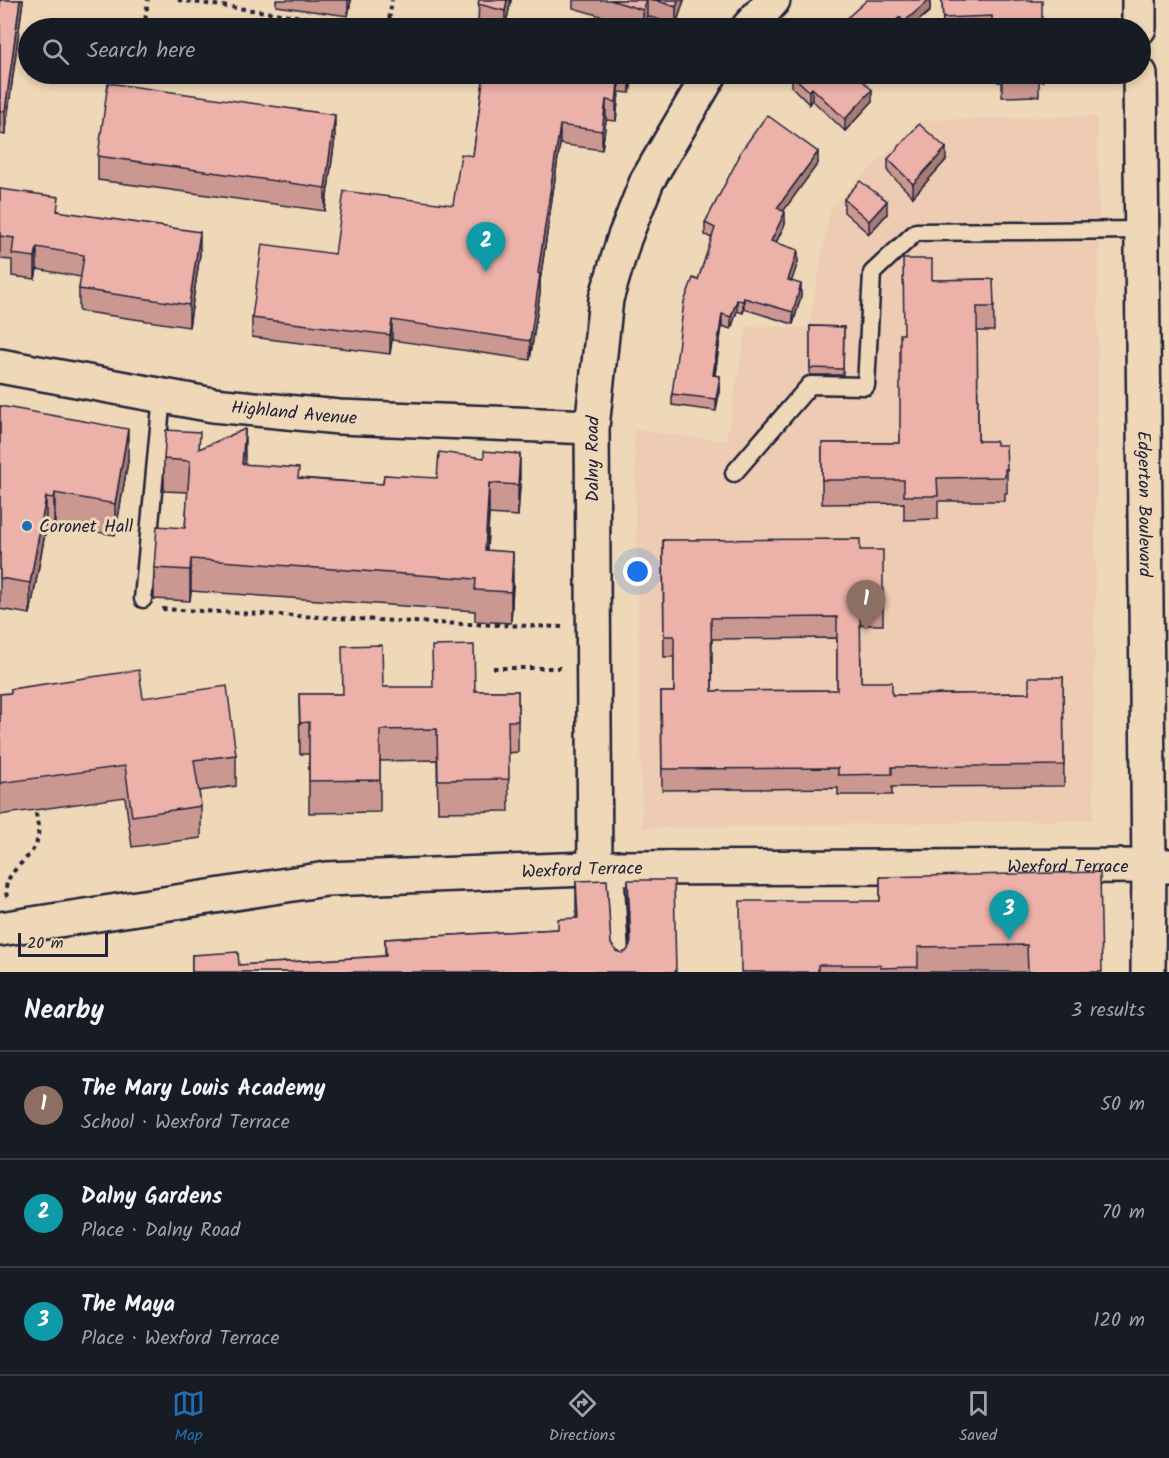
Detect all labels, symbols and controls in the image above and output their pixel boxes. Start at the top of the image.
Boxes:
search box [18,18,1151,84]
text: Search here [87,34,195,69]
icon: search [39,35,72,68]
pin: 2 [466,222,506,272]
street label: Highland Avenue [230,394,358,434]
street label: Dalny Road [579,414,609,502]
street label: Edgerton Boulevard [1128,431,1159,578]
place label: Coronet Hall [39,513,134,542]
marker: Coronet Hall [20,519,34,533]
your location [623,557,652,586]
pin: 1 [846,580,886,630]
street label: Wexford Terrace [1007,853,1129,883]
street label: Wexford Terrace [521,855,643,888]
pin: 3 [990,890,1028,940]
scale bar [18,930,108,958]
text: 20 m [27,931,63,956]
text: Nearby [24,990,104,1032]
text: 3 results [1071,995,1145,1027]
text: The Mary Louis Academy [81,1072,325,1107]
text: 1 [40,1089,47,1121]
text: 50 m [1100,1089,1145,1121]
text: School · Wexford Terrace [81,1107,290,1139]
text: Dalny Gardens [81,1180,222,1215]
text: 2 [38,1197,49,1229]
text: 70 m [1102,1197,1145,1229]
text: Place · Dalny Road [81,1215,240,1247]
text: The Maya [81,1288,175,1323]
text: 3 [38,1305,49,1337]
text: 120 m [1093,1305,1145,1337]
text: Place · Wexford Terrace [81,1323,279,1355]
tab: Map [172,1387,205,1448]
tab: Directions [549,1387,615,1448]
tab: Saved [959,1387,997,1448]

